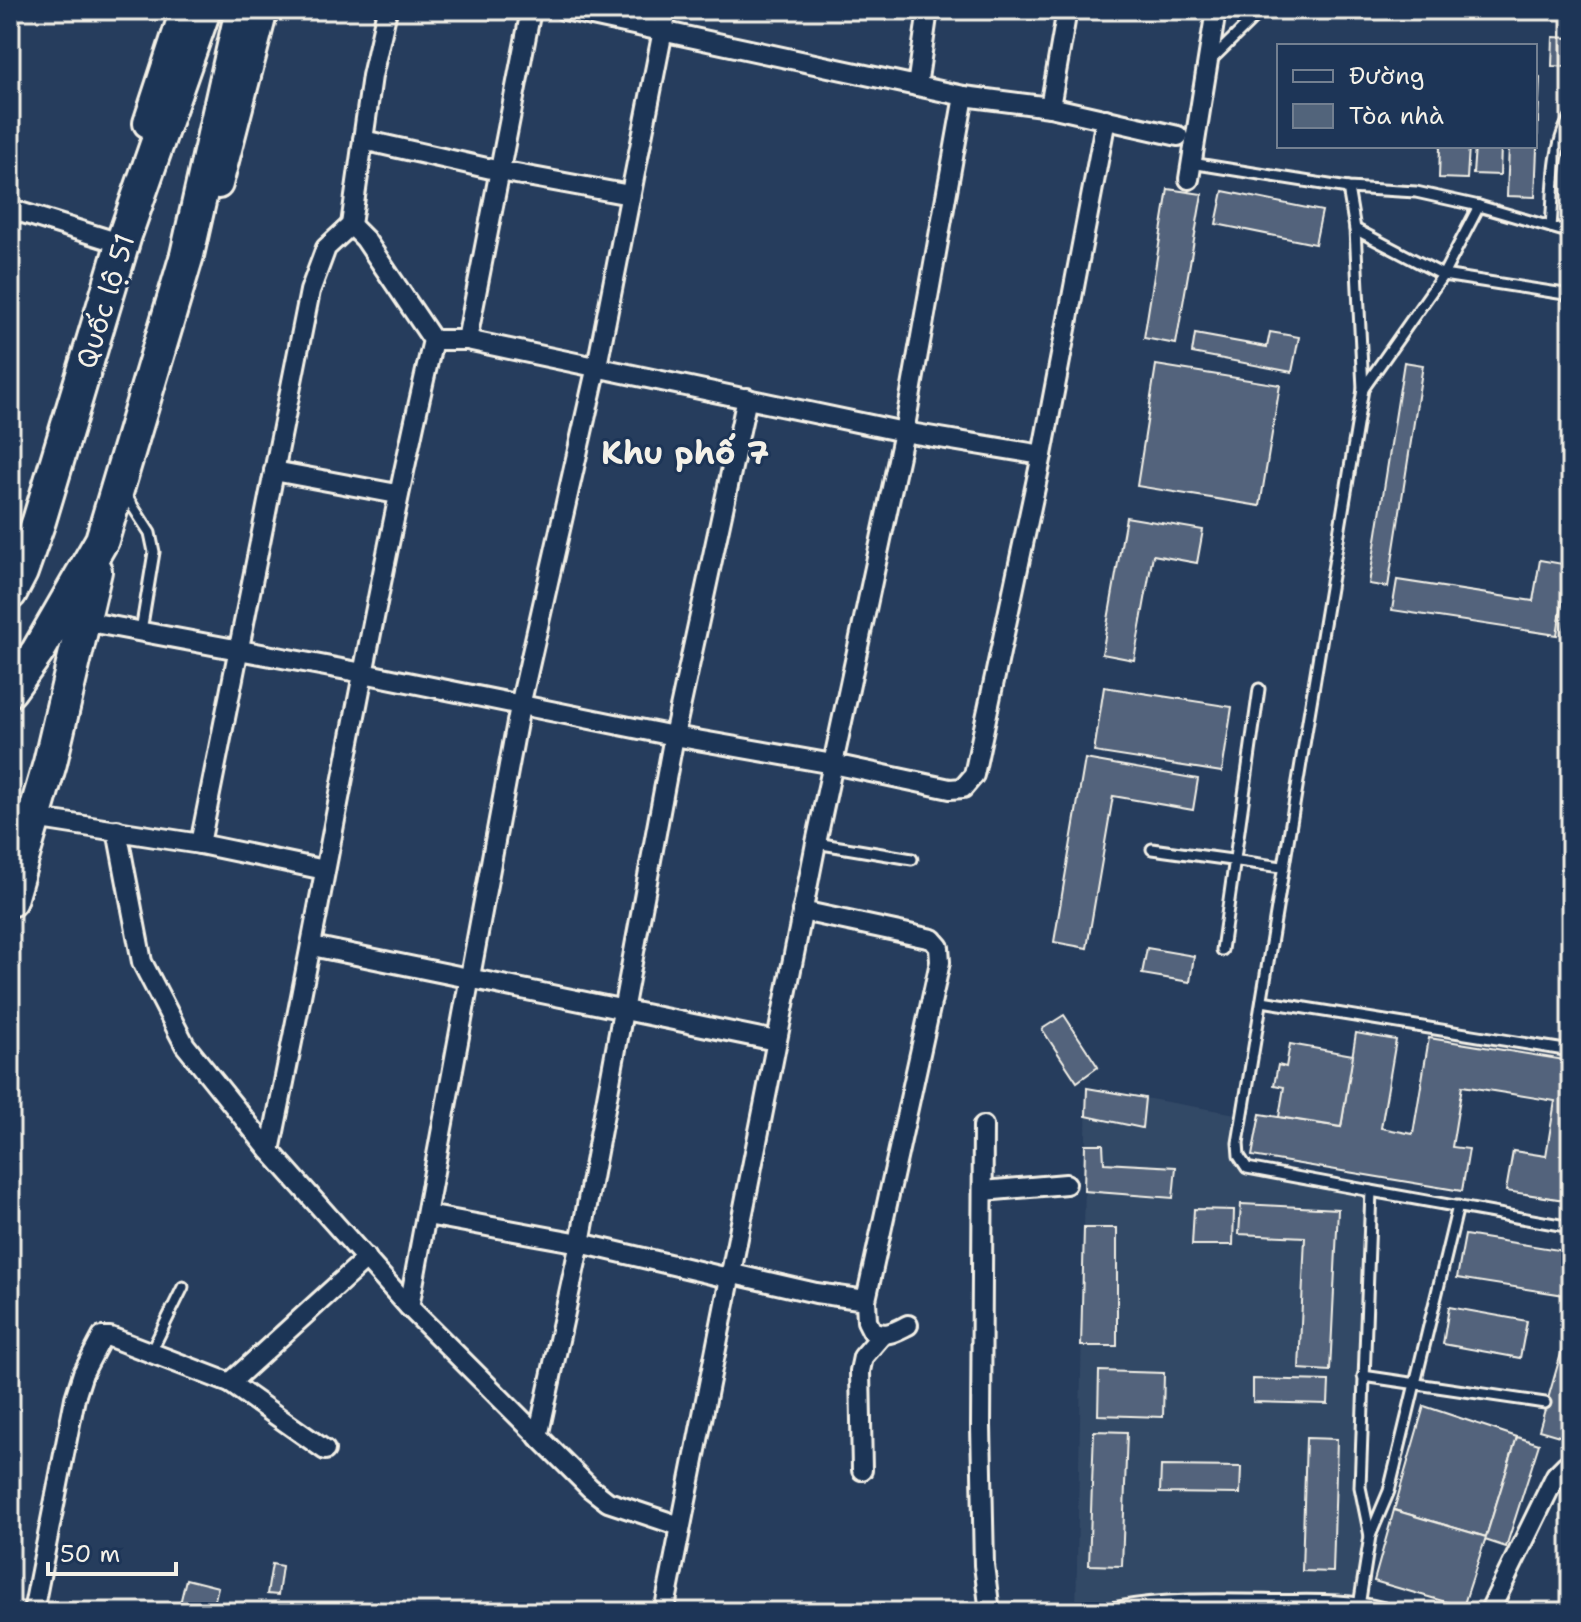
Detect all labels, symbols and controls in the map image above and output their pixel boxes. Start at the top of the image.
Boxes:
legend [1277,44,1537,148]
text: Đường [1349,60,1424,92]
text: Tòa nhà [1349,100,1444,132]
street label: Quốc lộ 51 [67,229,143,373]
district label: Khu phố 7 [601,431,769,474]
scale bar [48,1526,176,1576]
text: 50 m [60,1538,120,1570]

